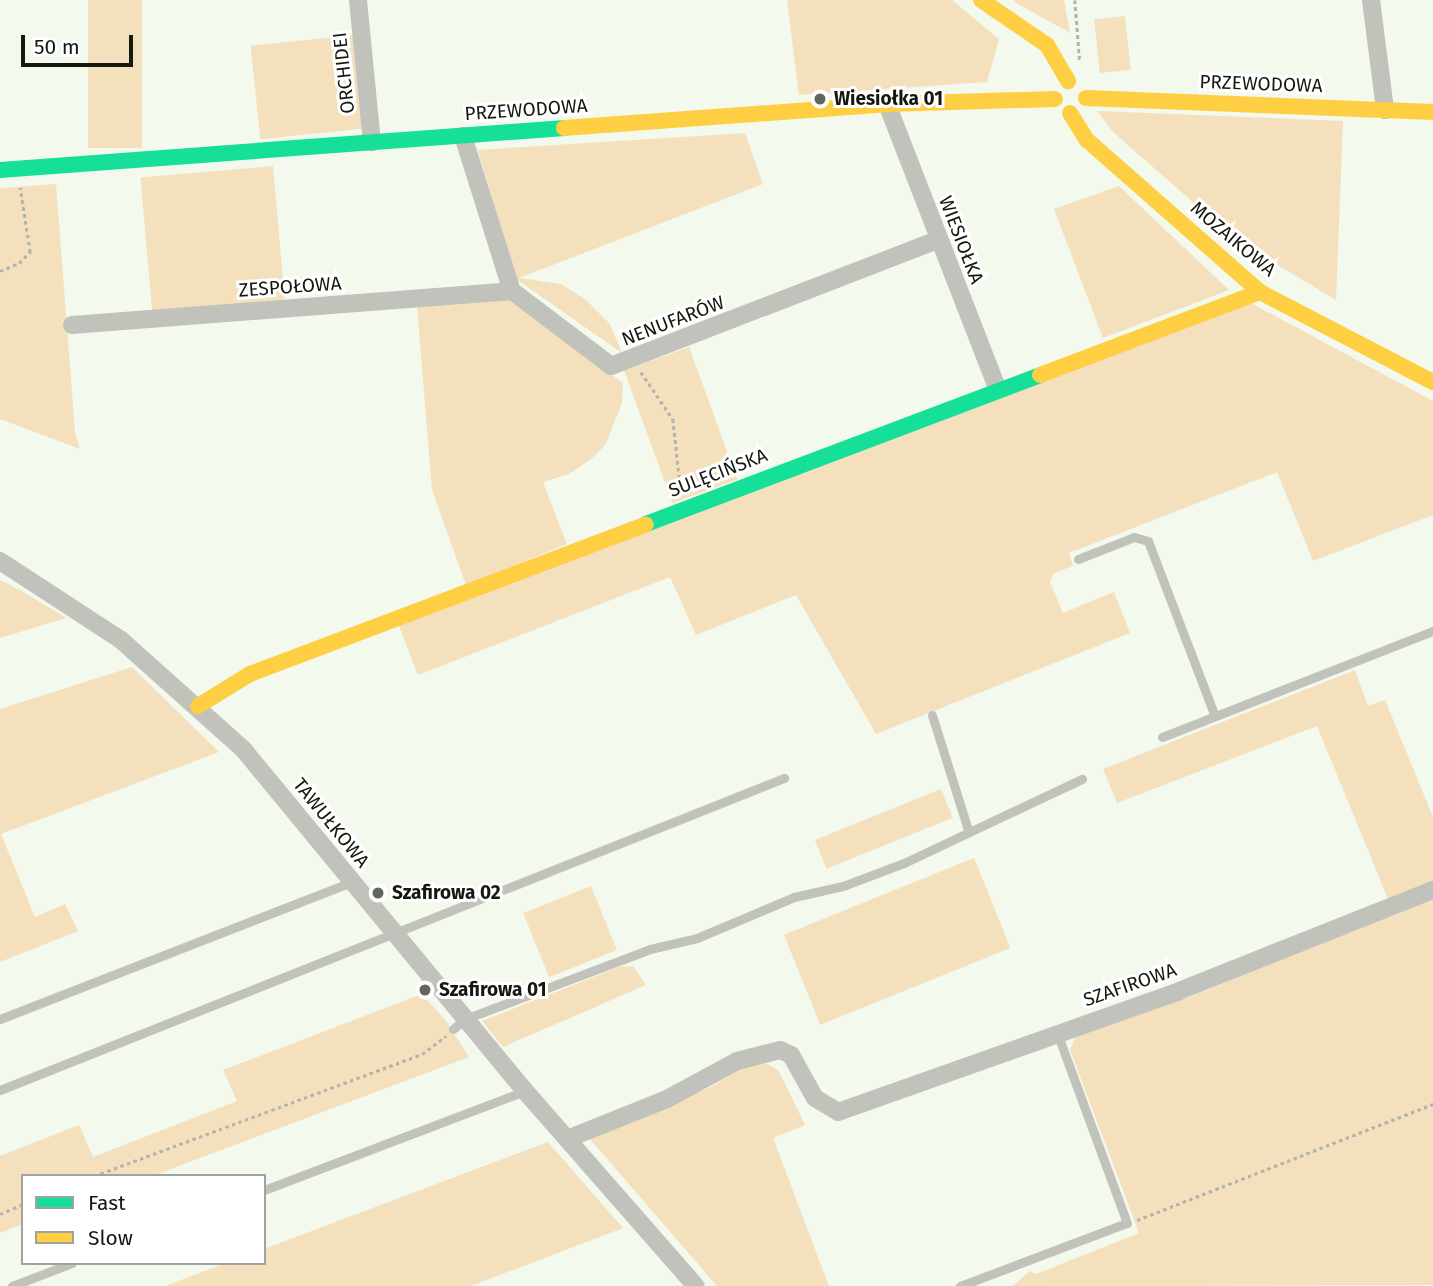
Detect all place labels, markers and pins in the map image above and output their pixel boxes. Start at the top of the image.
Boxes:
place label: Wiesiołka 01 [834,88,943,110]
marker: Wiesiołka 01 [812,91,828,107]
place label: Szafirowa 02 [392,882,501,904]
marker: Szafirowa 02 [370,885,386,901]
place label: Szafirowa 01 [439,979,546,1001]
marker: Szafirowa 01 [417,982,433,998]

